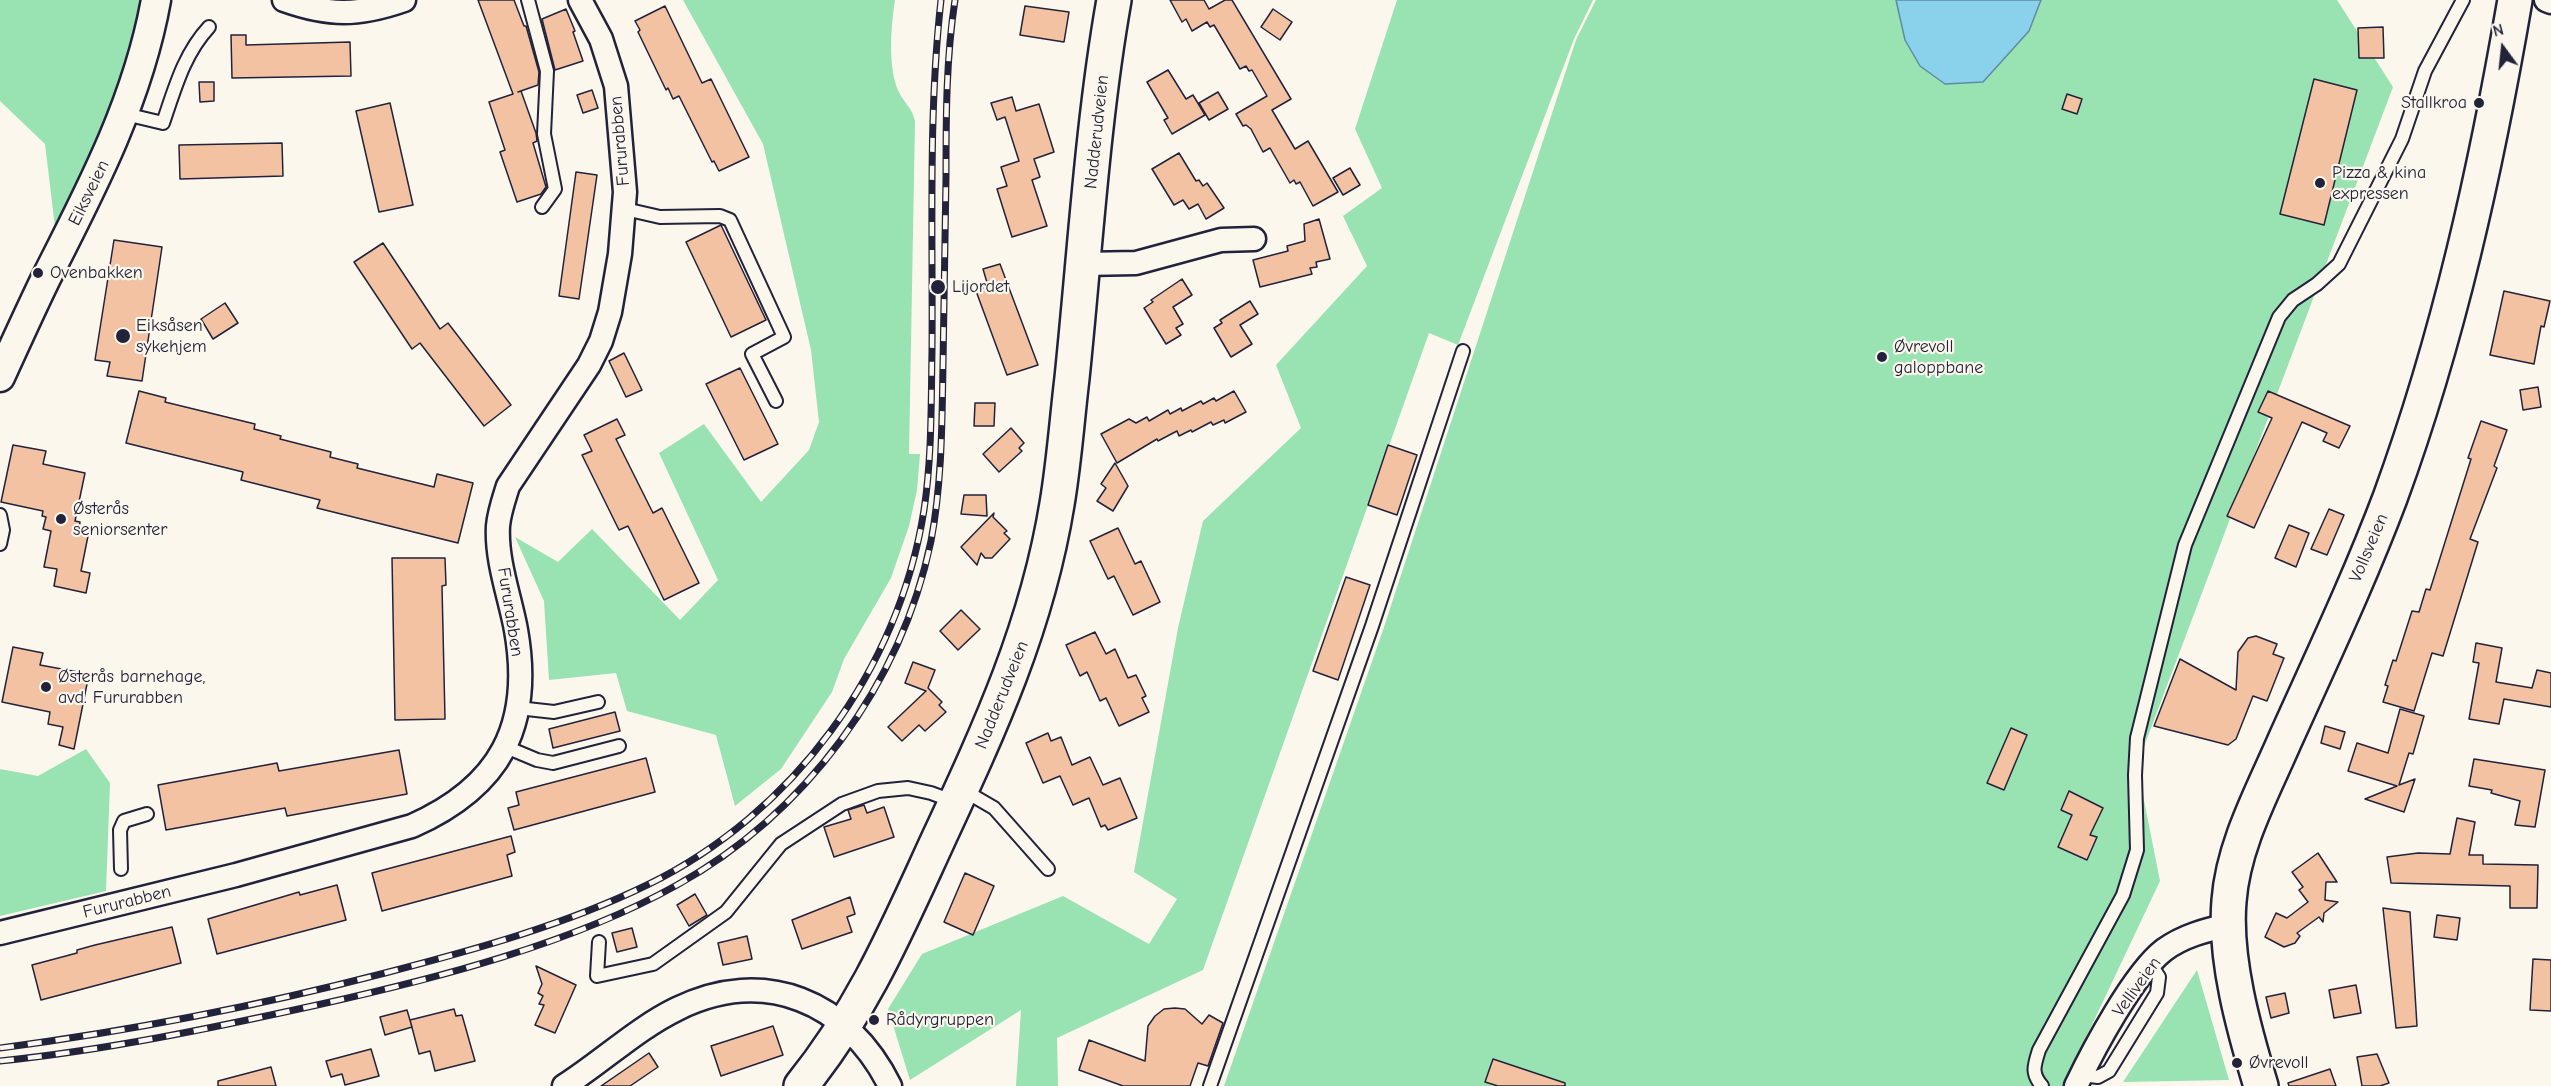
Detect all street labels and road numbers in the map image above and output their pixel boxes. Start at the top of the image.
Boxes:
street label: Nadderudveien [1080,74,1114,190]
street label: Fururabben [605,95,635,187]
street label: Eiksveien [64,157,114,229]
street label: Vollsveien [2345,510,2393,586]
street label: Fururabben [492,566,528,658]
street label: Nadderudveien [971,638,1033,752]
street label: Fururabben [81,881,173,923]
street label: Velliveien [2108,953,2166,1021]

